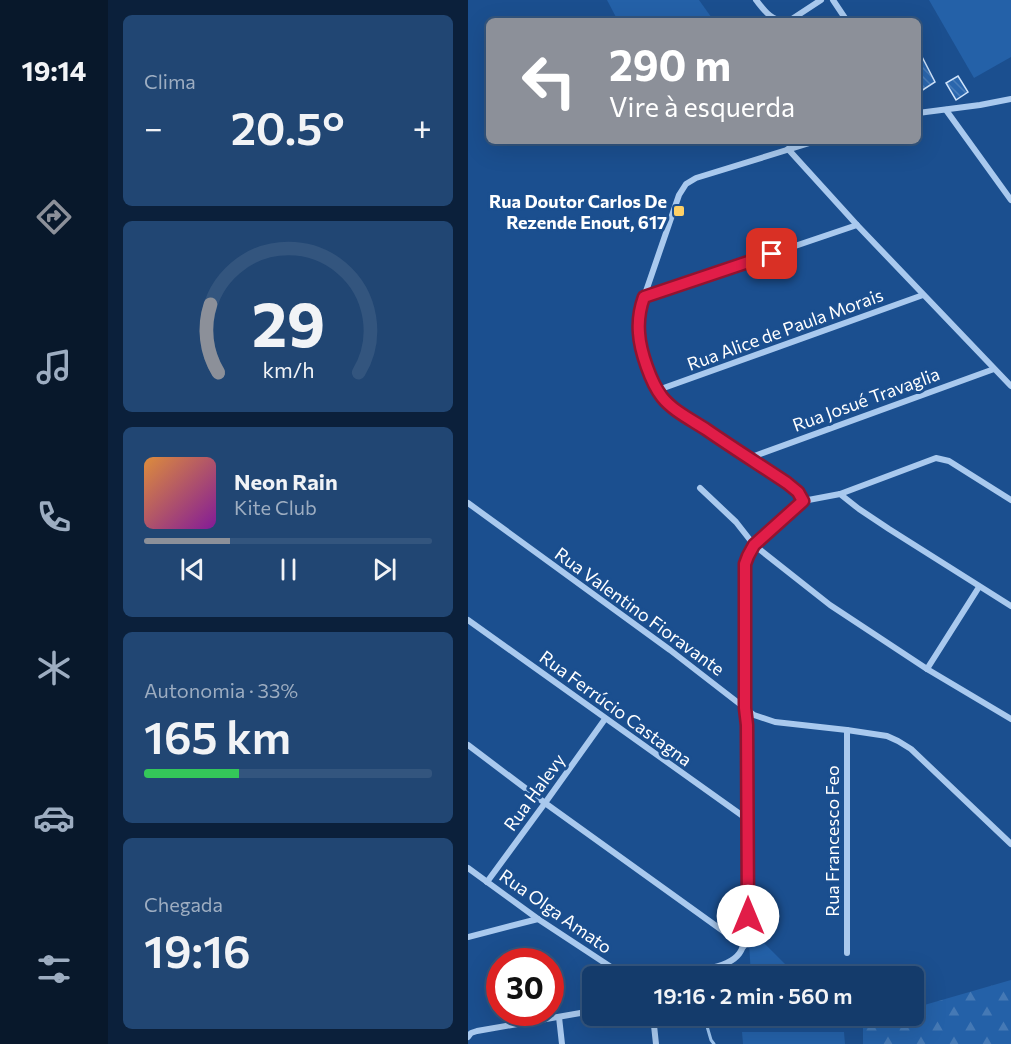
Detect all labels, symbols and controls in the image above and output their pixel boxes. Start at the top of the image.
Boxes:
text: 290 m [609,38,731,90]
icon: left [510,42,588,120]
text: 19:14 [22,54,86,87]
text: Clima [144,69,196,93]
text: Vire à esquerda [609,90,795,123]
text: 20.5° [231,99,345,154]
text: − [144,106,163,147]
text: + [413,106,432,147]
place label: Rua Doutor Carlos De Rezende Enout, 617 [489,190,667,233]
icon: directions [33,196,75,238]
marker: Rua Doutor Carlos De Rezende Enout, 617 [672,204,686,218]
pin [746,228,797,279]
icon: arrive [755,237,788,270]
street label: Rua Alice de Paula Morais [684,283,886,375]
text: 29 [251,284,325,360]
icon: music [33,346,75,388]
text: km/h [262,357,314,383]
street label: Rua Josué Travaglia [789,362,943,436]
text: Neon Rain [234,468,338,495]
text: Kite Club [234,495,317,519]
icon: phone [33,496,75,538]
street label: Rua Valentino Fioravante [551,542,729,680]
icon: previous [176,553,209,586]
icon: pause [272,553,305,586]
icon: next [368,553,401,586]
street label: Rua Ferrúcio Castagna [536,645,696,771]
icon: climate [33,647,75,689]
text: Autonomia · 33% [144,678,298,702]
text: 165 km [144,708,291,763]
street label: Rua Halevy [499,749,569,835]
street label: Rua Francesco Feo [821,765,843,917]
icon: car [33,797,75,839]
street label: Rua Olga Amato [496,864,616,958]
position arrow [716,884,780,948]
text: Chegada [144,892,223,916]
text: 19:16 [144,922,251,977]
icon: filters [33,948,75,990]
speed limit sign: 30 [486,948,564,1026]
text: 19:16 · 2 min · 560 m [654,982,852,1009]

